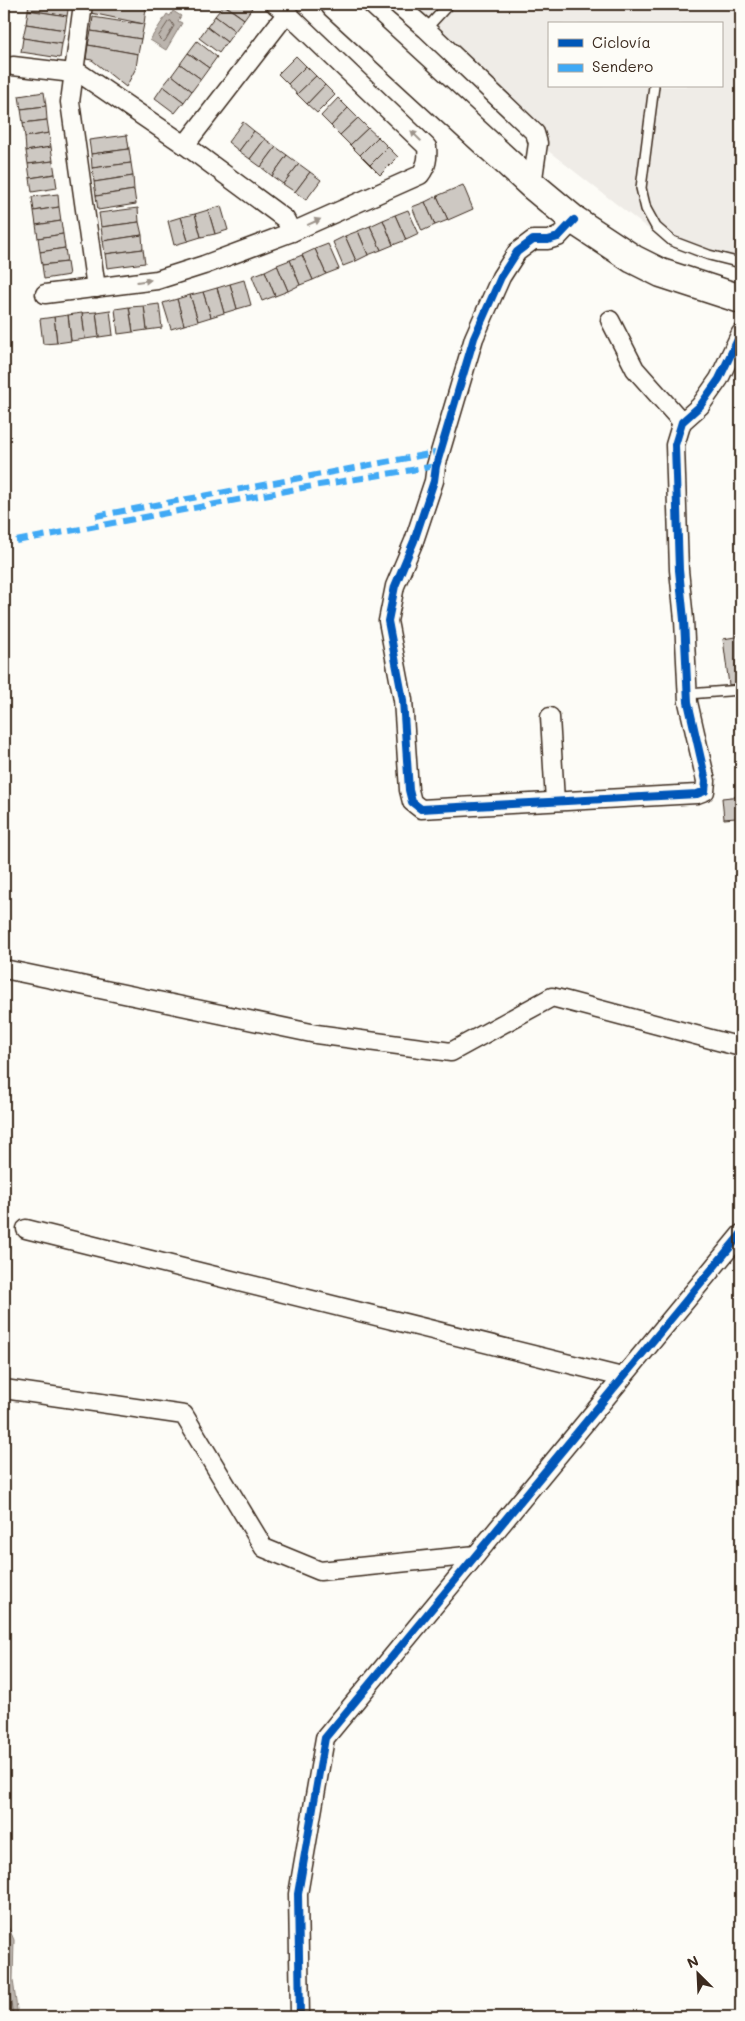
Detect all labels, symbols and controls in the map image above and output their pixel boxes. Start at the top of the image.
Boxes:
legend [548,22,722,88]
text: Ciclovía [592,32,651,52]
text: Sendero [592,56,653,76]
one-way arrow [410,130,422,142]
one-way arrow [307,218,321,226]
one-way arrow [136,277,152,285]
north arrow [672,1948,722,1998]
text: N [684,1951,701,1973]

